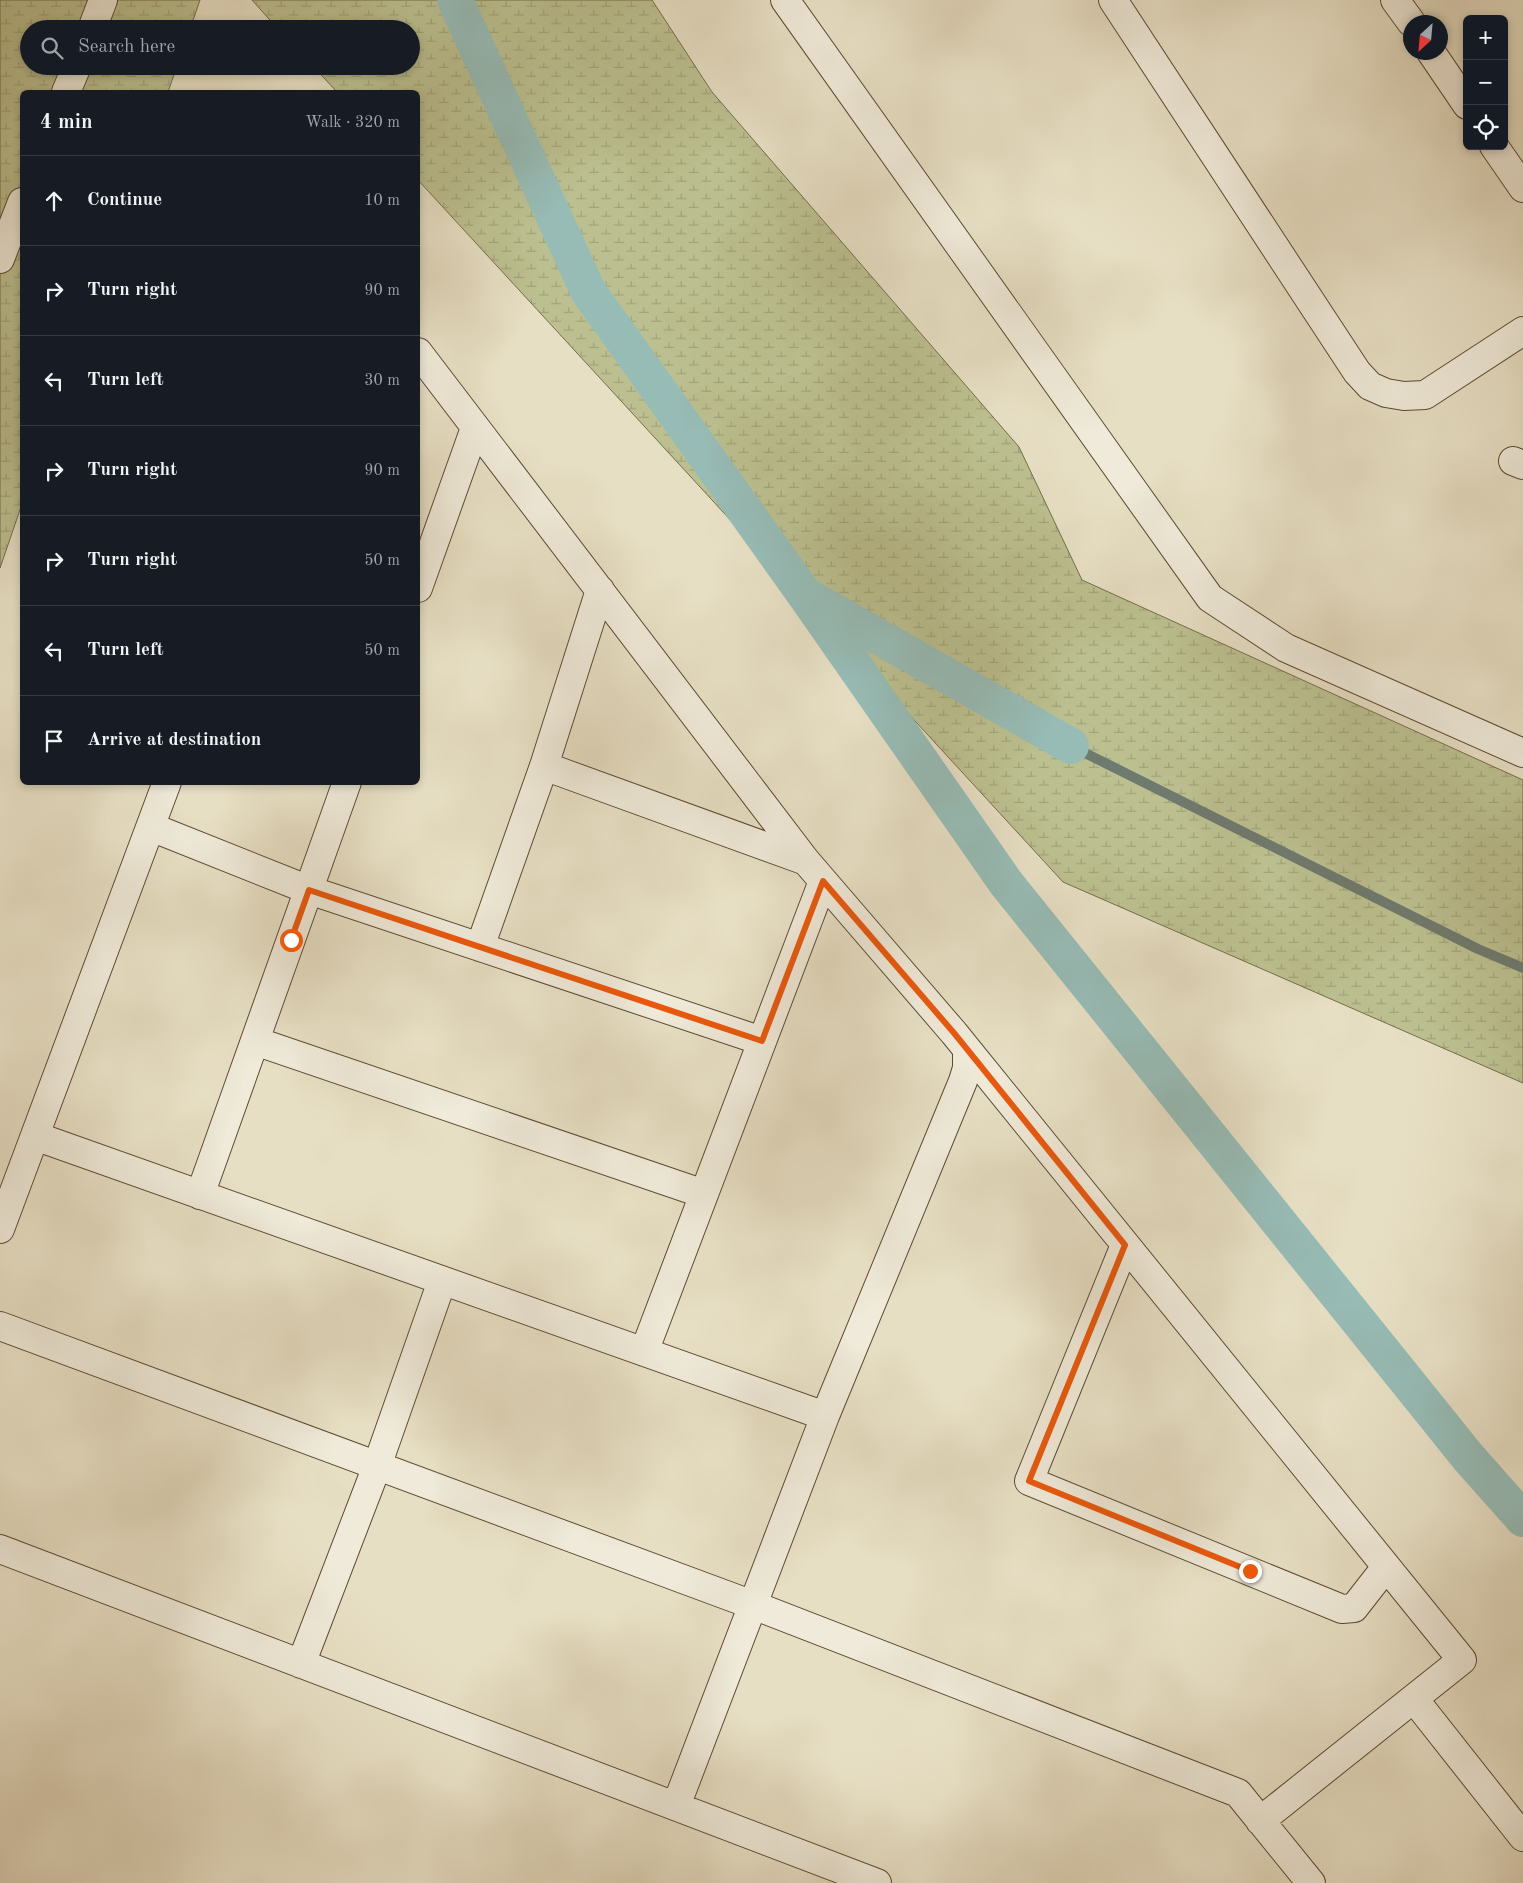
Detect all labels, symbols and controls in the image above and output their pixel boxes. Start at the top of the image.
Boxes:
north arrow [1403,15,1448,60]
map controls [1463,15,1508,150]
button: + [1463,15,1508,60]
search box [20,20,420,75]
icon: search [38,34,66,62]
text: Search here [78,38,175,57]
button: − [1463,60,1508,105]
button: locate [1463,105,1508,150]
text: 4 min [40,112,93,133]
text: Walk · 320 m [305,115,400,131]
icon: ahead [40,187,68,215]
text: Continue [87,191,162,210]
text: 10 m [364,193,400,209]
icon: right [40,277,68,305]
text: Turn right [87,281,177,300]
text: 90 m [364,283,400,299]
icon: left [40,367,68,395]
text: Turn left [87,371,164,390]
text: 30 m [364,373,400,389]
icon: right [40,457,68,485]
text: Turn right [87,461,177,480]
text: 90 m [364,463,400,479]
icon: right [40,547,68,575]
text: Turn right [87,551,177,570]
text: 50 m [364,553,400,569]
icon: left [40,637,68,665]
text: Turn left [87,641,164,660]
text: 50 m [364,643,400,659]
icon: arrive [40,727,68,755]
text: Arrive at destination [87,731,261,750]
route start [280,929,303,952]
route end [1239,1560,1262,1583]

